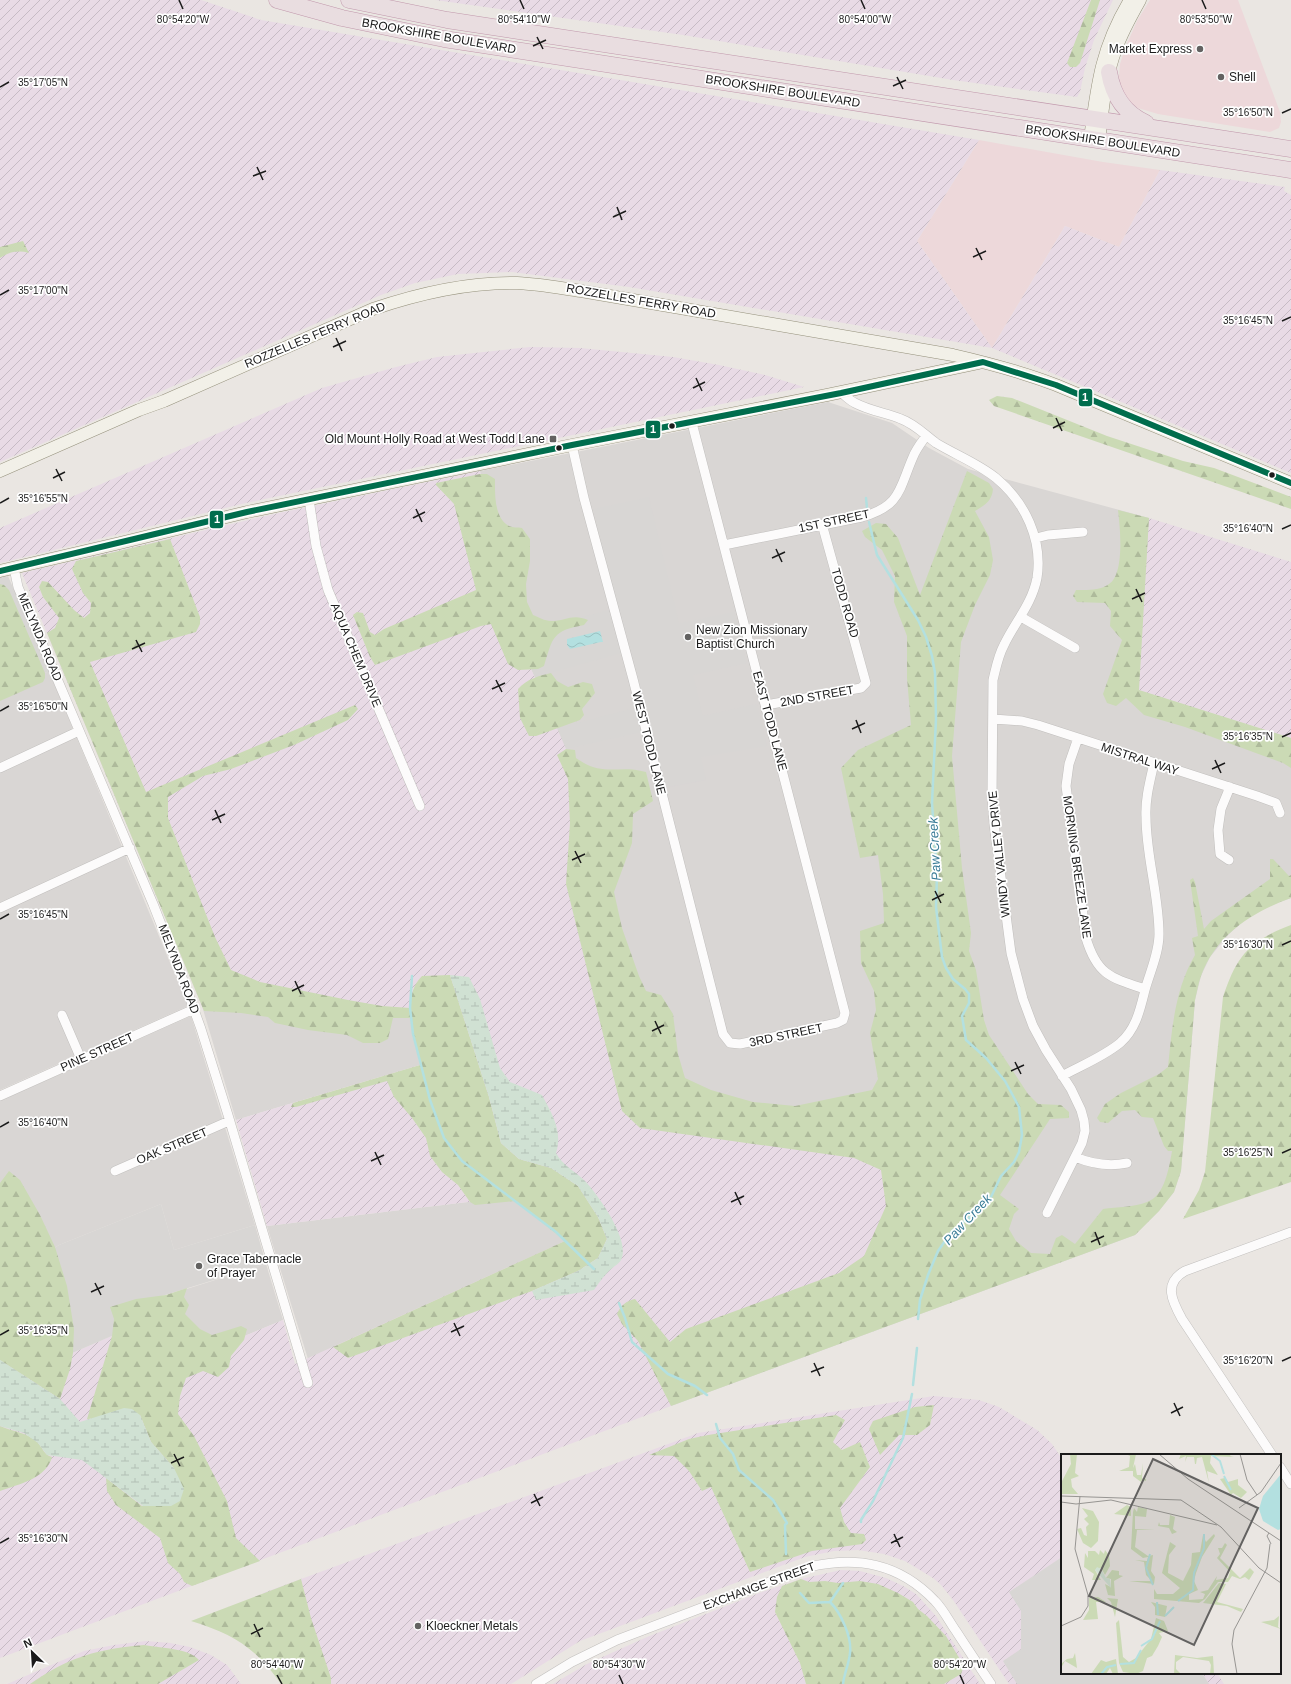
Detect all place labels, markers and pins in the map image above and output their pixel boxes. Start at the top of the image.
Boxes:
place label: Market Express [1109,42,1192,56]
marker: Market Express [1195,44,1205,54]
place label: Shell [1229,70,1256,84]
marker: Shell [1216,72,1226,82]
unlabelled marker [667,421,677,431]
place label: Old Mount Holly Road at West Todd Lane [325,432,545,446]
marker: Old Mount Holly Road at West Todd Lane [548,434,558,444]
unlabelled marker [554,443,564,453]
unlabelled marker [1267,470,1277,480]
place label: New Zion Missionary Baptist Church [696,623,807,651]
marker: New Zion Missionary Baptist Church [683,632,693,642]
place label: Grace Tabernacle of Prayer [207,1252,302,1280]
marker: Grace Tabernacle of Prayer [194,1261,204,1271]
place label: Kloeckner Metals [426,1619,518,1633]
marker: Kloeckner Metals [413,1621,423,1631]

